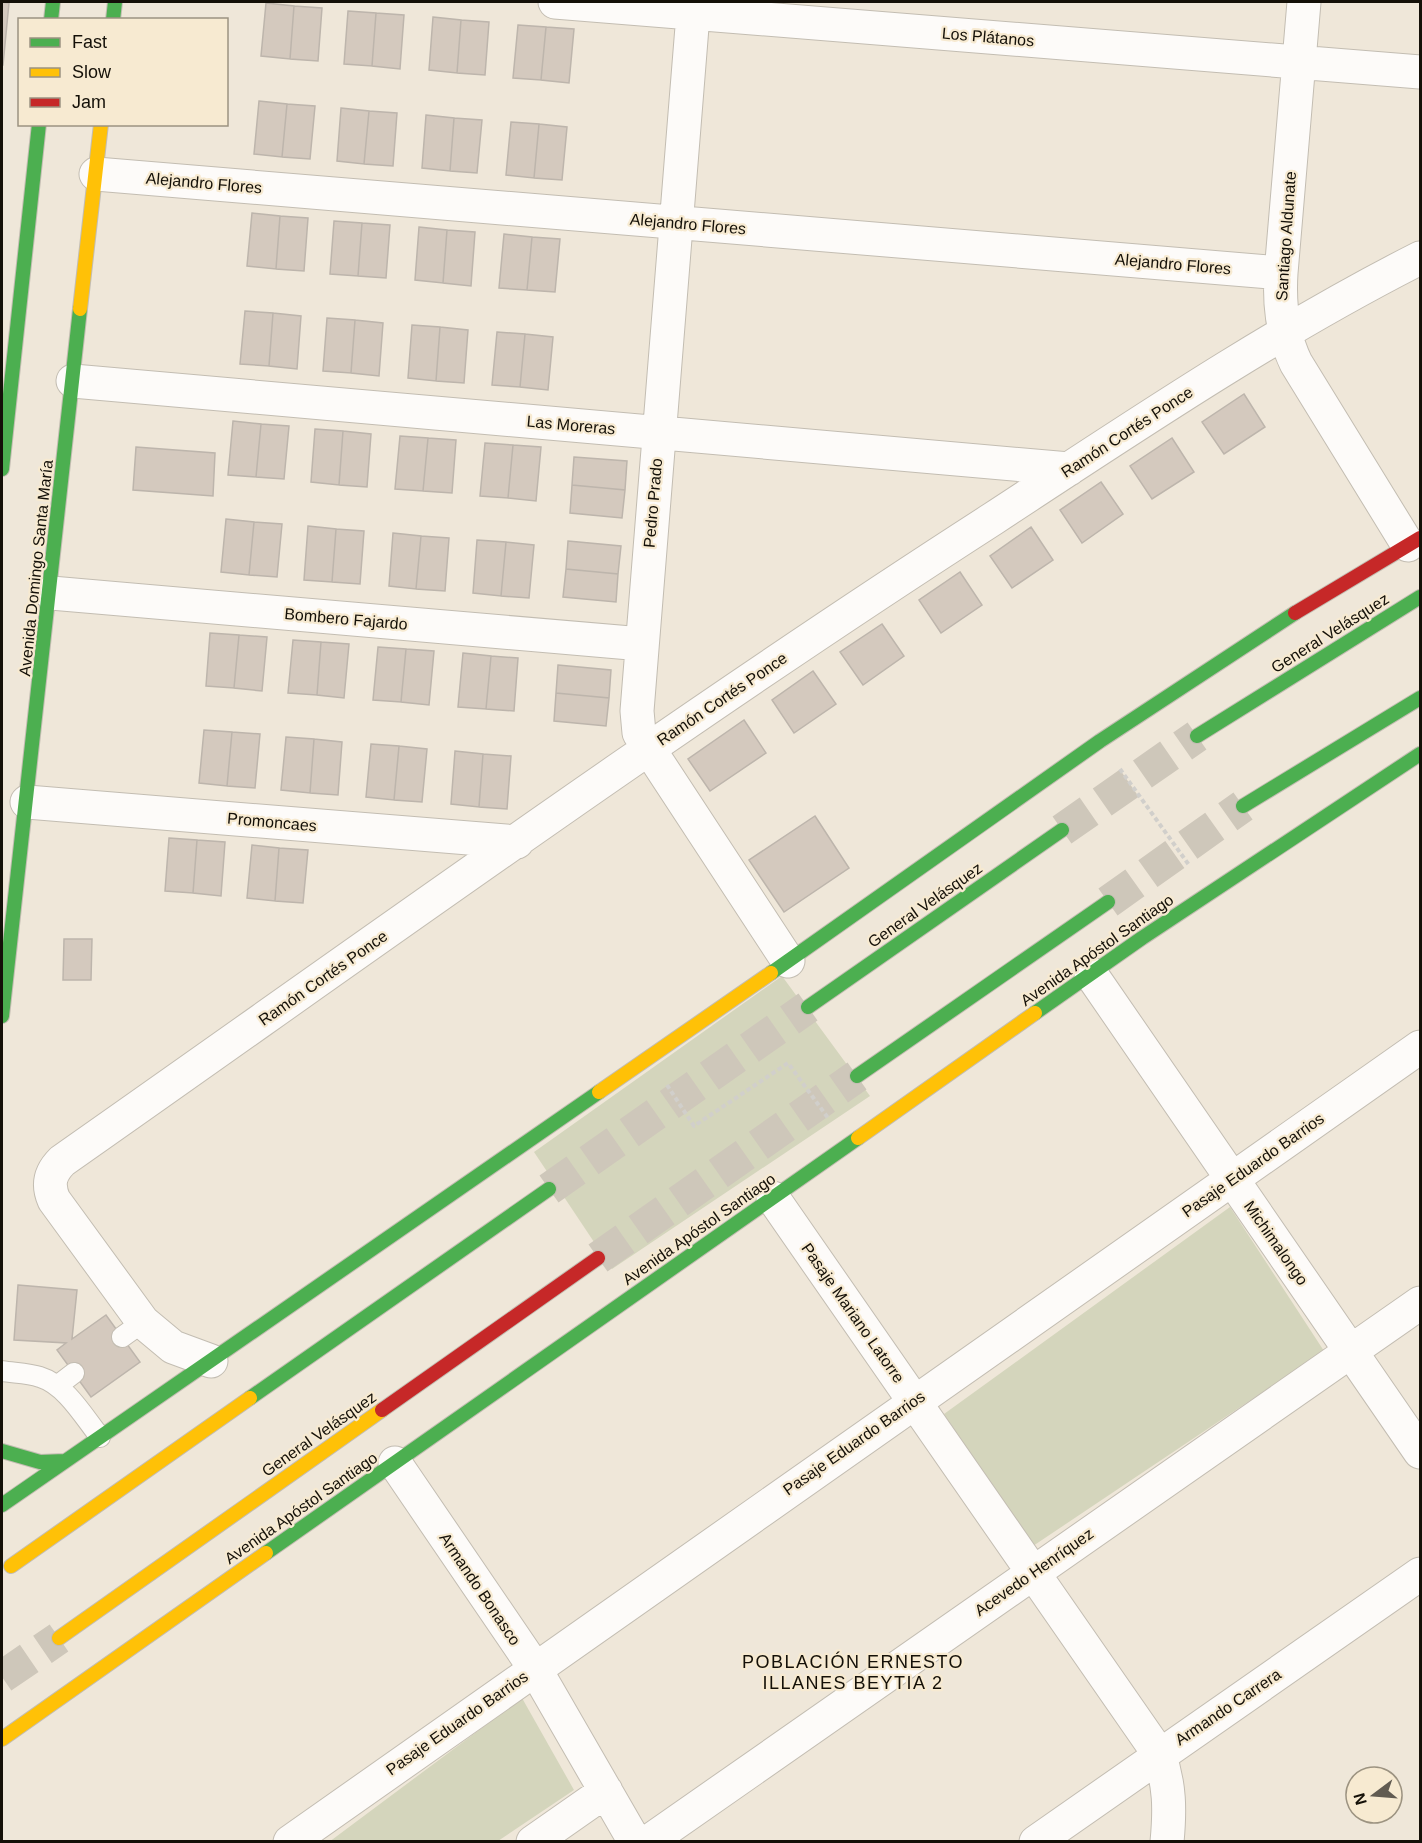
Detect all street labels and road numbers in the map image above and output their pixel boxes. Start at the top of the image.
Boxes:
street label: Los Plátanos [941,25,1035,49]
street label: Alejandro Flores [145,169,263,197]
street label: Santiago Aldunate [1273,171,1299,301]
street label: Alejandro Flores [629,210,747,238]
street label: Alejandro Flores [1114,250,1232,278]
street label: Ramón Cortés Ponce [1058,383,1196,481]
street label: Las Moreras [526,413,616,437]
street label: Pedro Prado [641,457,665,548]
street label: Avenida Domingo Santa María [16,459,56,677]
street label: General Velásquez [1268,590,1392,676]
street label: Bombero Fajardo [284,605,408,633]
street label: Ramón Cortés Ponce [654,649,790,749]
street label: Promoncaes [227,810,317,834]
street label: General Velásquez [865,859,985,951]
street label: Avenida Apóstol Santiago [1018,891,1177,1009]
street label: Ramón Cortés Ponce [255,927,391,1029]
street label: Pasaje Eduardo Barrios [1179,1110,1327,1220]
street label: Avenida Apóstol Santiago [620,1170,779,1288]
street label: Michimalongo [1241,1198,1311,1288]
street label: Pasaje Mariano Latorre [798,1240,908,1386]
street label: General Velásquez [259,1388,379,1480]
street label: Pasaje Eduardo Barrios [780,1388,928,1498]
street label: Avenida Apóstol Santiago [222,1449,381,1567]
street label: Acevedo Henríquez [972,1525,1096,1619]
street label: Armando Bonasco [436,1530,524,1648]
street label: Armando Carrera [1172,1665,1284,1749]
street label: Pasaje Eduardo Barrios [383,1668,531,1778]

